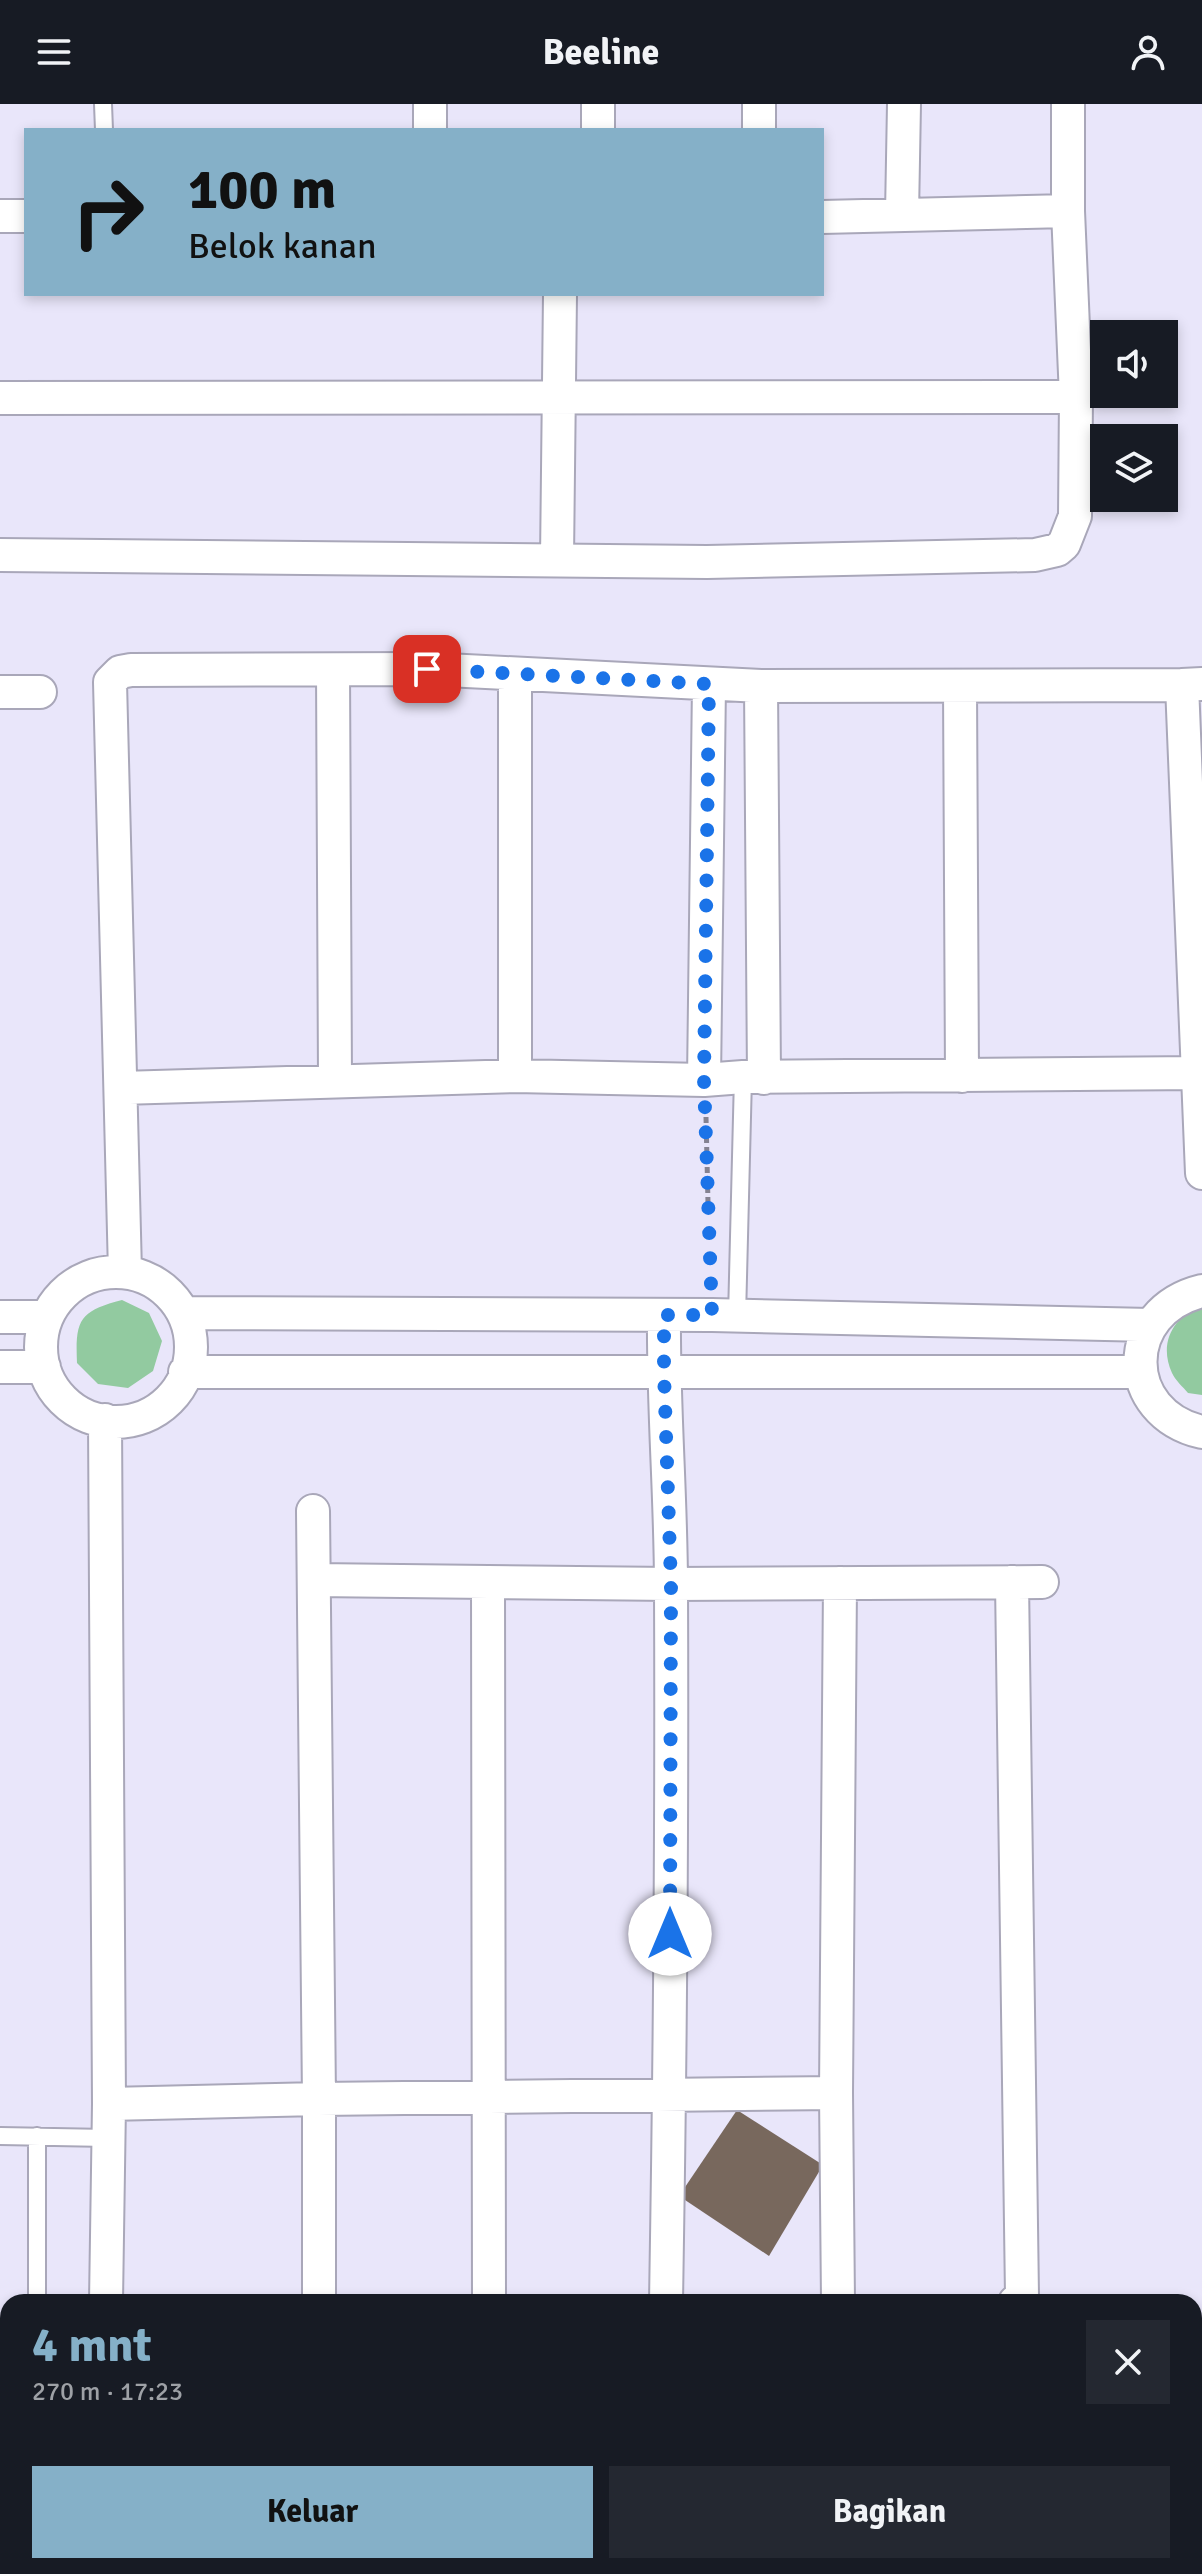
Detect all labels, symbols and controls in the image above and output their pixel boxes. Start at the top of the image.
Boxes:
icon: menu [32,30,76,74]
text: Beeline [543,30,659,75]
icon: person [1126,30,1170,74]
text: 100 m [188,155,336,224]
icon: right [56,160,160,264]
text: Belok kanan [188,224,377,269]
map controls [1090,320,1178,512]
button: sound [1090,320,1178,408]
button: layers [1090,424,1178,512]
pin [393,635,461,703]
icon: arrive [405,647,449,691]
position arrow [628,1892,712,1976]
text: 4 mnt [32,2316,152,2375]
button: close [1086,2320,1170,2404]
text: 270 m · 17:23 [32,2376,183,2408]
button: Keluar [32,2466,593,2558]
button: Bagikan [609,2466,1170,2558]

